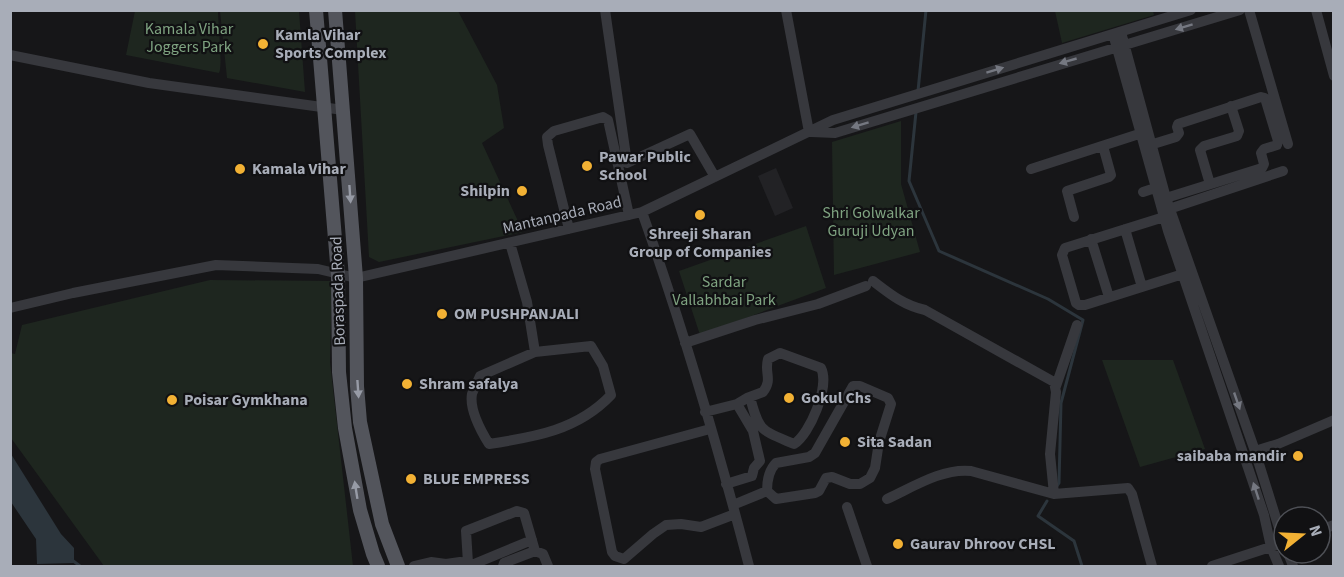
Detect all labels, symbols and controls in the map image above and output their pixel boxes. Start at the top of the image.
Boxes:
park label: Kamala Vihar Joggers Park [145,18,234,58]
one-way arrow [1175,23,1193,32]
place label: Kamla Vihar Sports Complex [275,24,386,64]
marker: Kamla Vihar Sports Complex [256,37,270,51]
one-way arrow [1059,57,1077,67]
one-way arrow [986,65,1004,74]
one-way arrow [851,121,869,130]
place label: Pawar Public School [599,146,691,186]
place label: Kamala Vihar [252,158,346,180]
marker: Pawar Public School [580,159,594,173]
marker: Kamala Vihar [233,162,247,176]
place label: Shilpin [460,180,510,202]
marker: Shilpin [515,184,529,198]
one-way arrow [345,185,355,204]
street label: Mantanpada Road [500,191,624,239]
park label: Shri Golwalkar Guruji Udyan [822,202,920,242]
marker: Shreeji Sharan Group of Companies [693,208,707,222]
place label: Shreeji Sharan Group of Companies [629,223,771,263]
street label: Boraspada Road [325,236,351,346]
park label: Sardar Vallabhbai Park [672,271,776,311]
place label: OM PUSHPANJALI [454,303,579,325]
marker: OM PUSHPANJALI [435,307,449,321]
place label: Shram safalya [419,373,518,395]
marker: Shram safalya [400,377,414,391]
one-way arrow [353,380,362,399]
place label: Gokul Chs [801,387,871,409]
place label: Poisar Gymkhana [184,389,308,411]
marker: Gokul Chs [782,391,796,405]
one-way arrow [1233,392,1243,410]
marker: Poisar Gymkhana [165,393,179,407]
place label: Sita Sadan [857,431,932,453]
marker: Sita Sadan [838,435,852,449]
place label: saibaba mandir [1177,445,1287,467]
marker: saibaba mandir [1291,449,1305,463]
place label: BLUE EMPRESS [423,468,530,490]
marker: BLUE EMPRESS [404,472,418,486]
one-way arrow [352,481,361,500]
one-way arrow [1251,482,1260,500]
north arrow [1272,505,1332,565]
text: N [1303,522,1327,539]
place label: Gaurav Dhroov CHSL [910,533,1056,555]
marker: Gaurav Dhroov CHSL [891,537,905,551]

